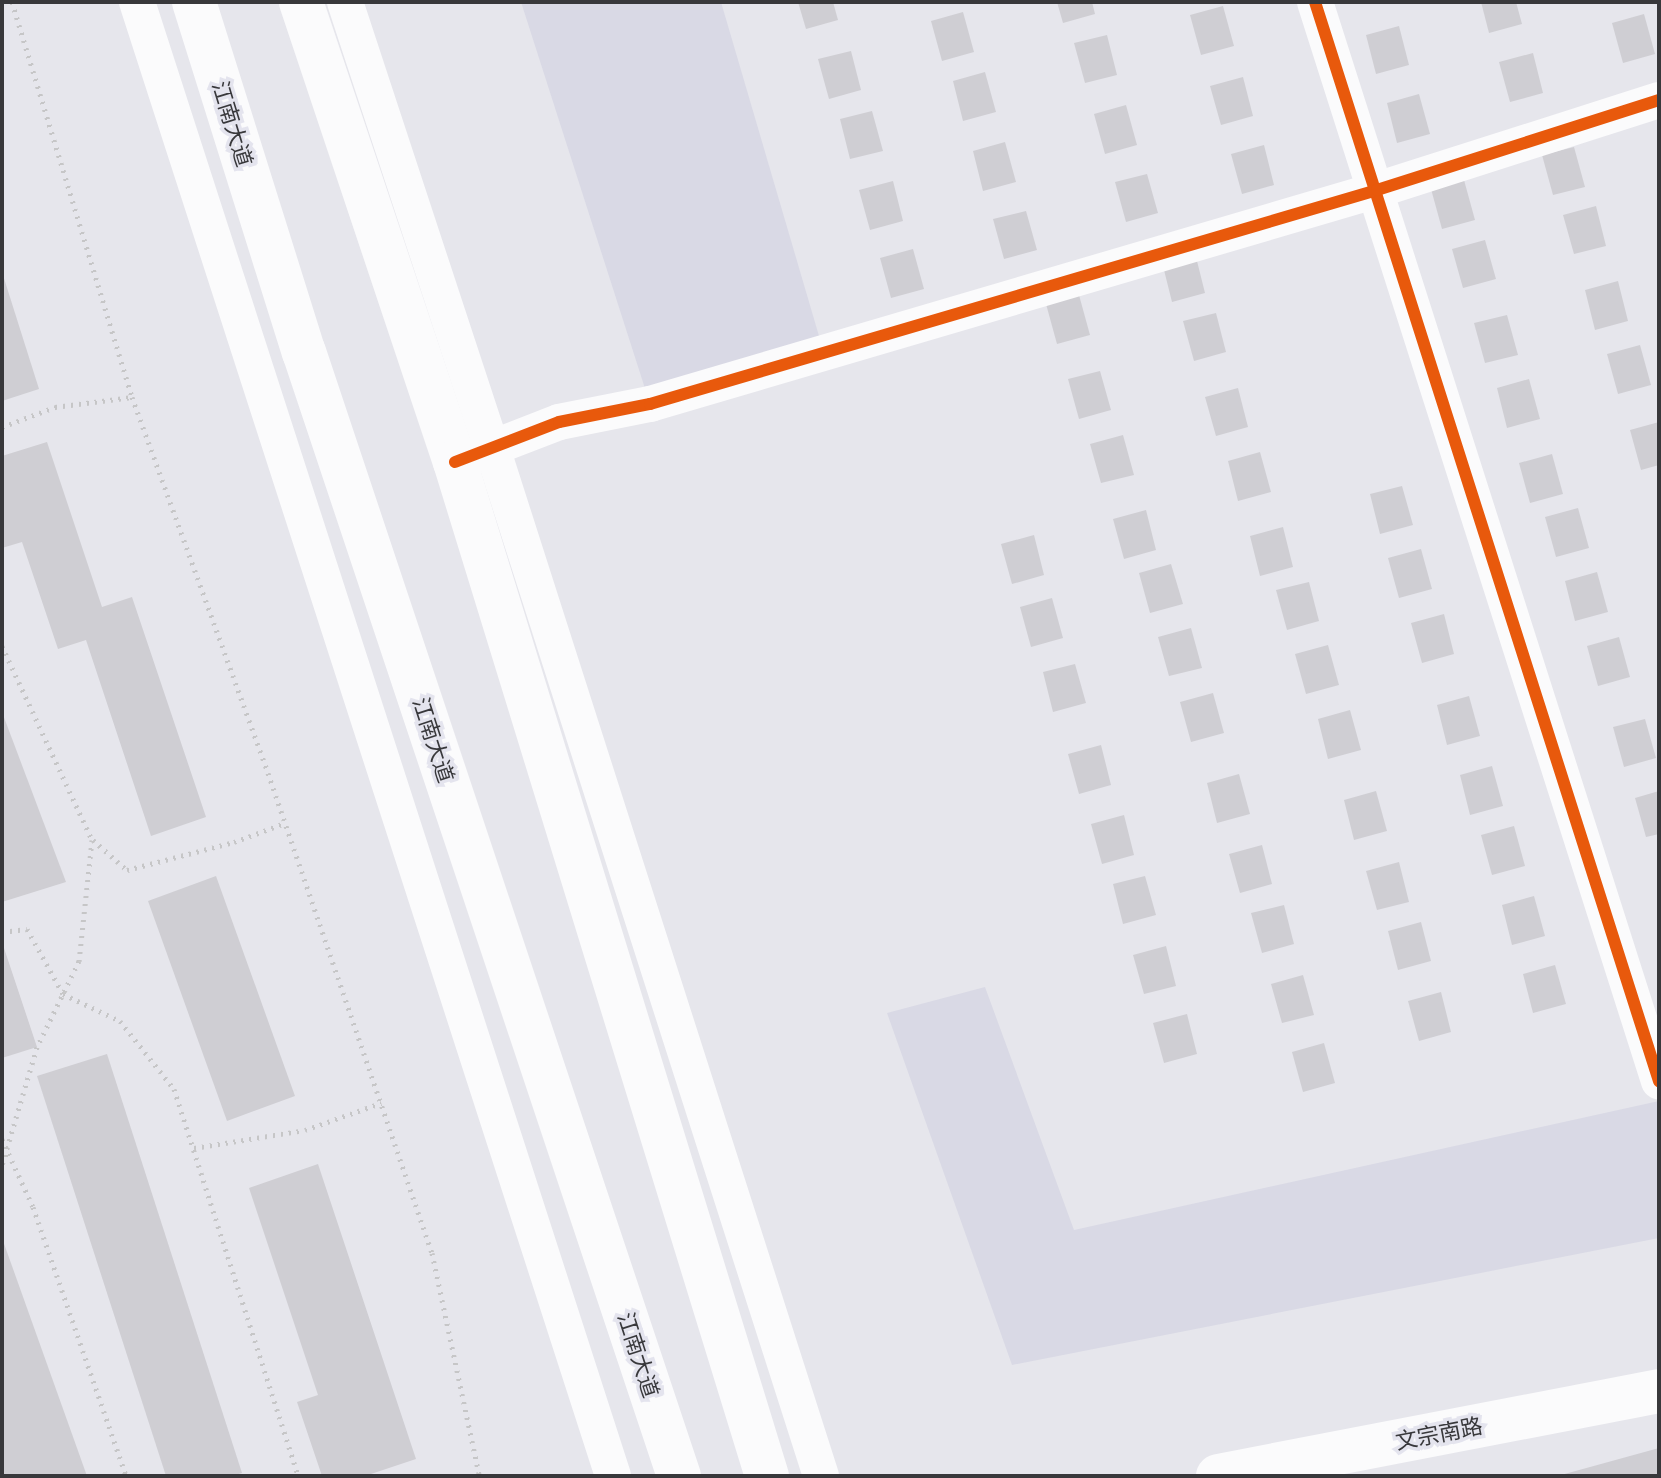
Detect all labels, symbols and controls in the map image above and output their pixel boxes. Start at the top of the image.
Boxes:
street label: 江南大道 [207,78,257,170]
street label: 江南大道 [407,694,459,786]
street label: 江南大道 [612,1309,664,1401]
street label: 文宗南路 [1393,1413,1485,1455]

